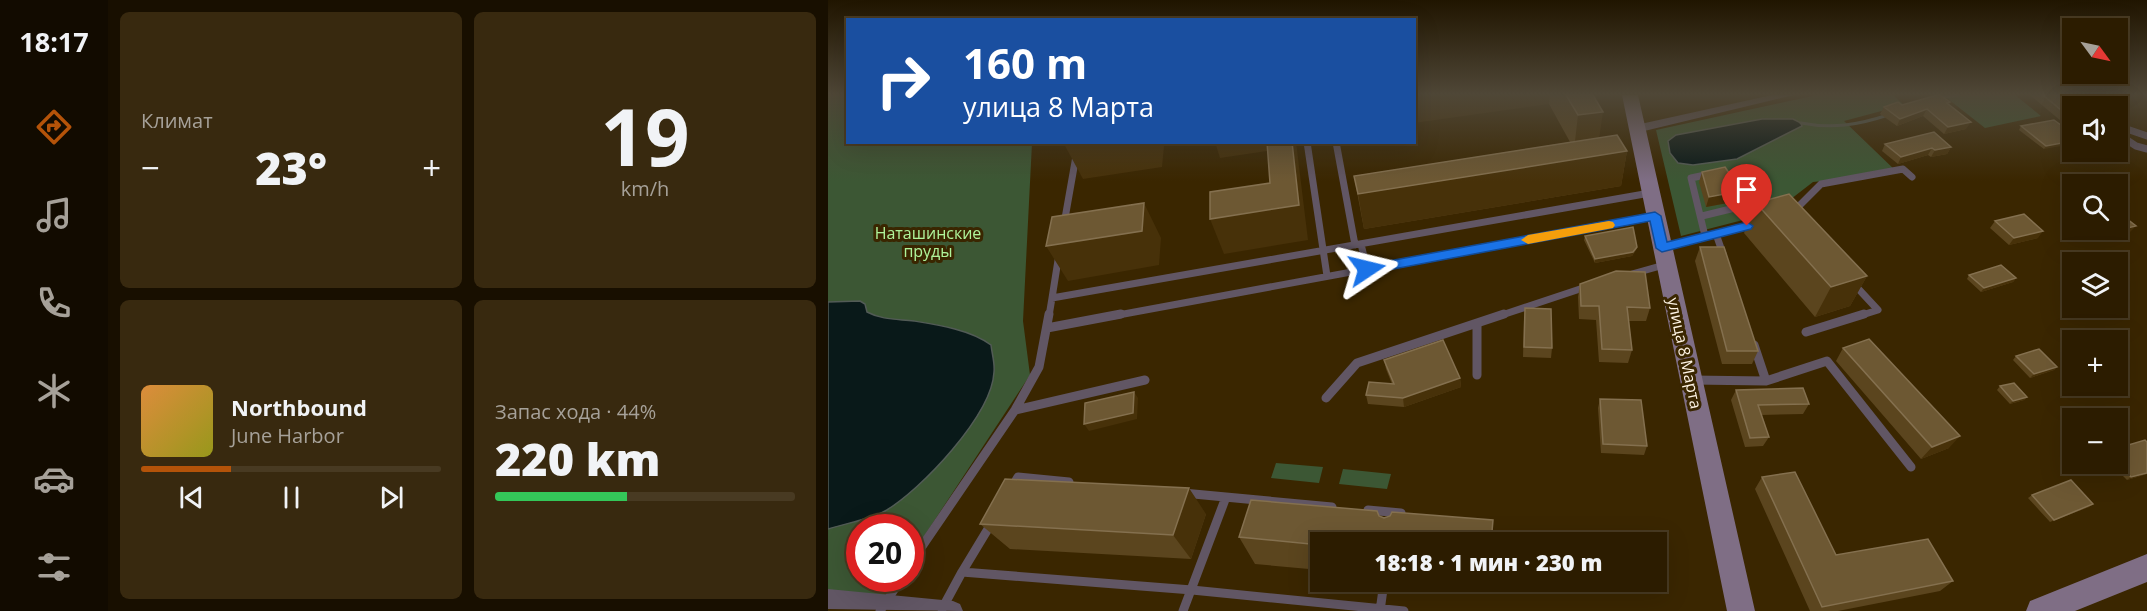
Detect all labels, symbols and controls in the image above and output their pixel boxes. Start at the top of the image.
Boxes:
north arrow [2062,18,2128,84]
map controls [2062,18,2128,474]
text: 18:17 [19,23,89,60]
text: 160 m [963,34,1087,91]
icon: right [864,42,942,120]
text: 19 [600,83,690,189]
text: улица 8 Марта [963,88,1154,125]
button: sound [2062,96,2128,162]
icon: directions [33,106,75,148]
text: Климат [141,107,213,134]
text: 23° [255,137,327,198]
text: − [141,145,160,190]
text: + [422,145,441,190]
pin [1721,164,1772,226]
icon: arrive [1730,173,1763,206]
button: search [2062,174,2128,240]
text: km/h [621,175,669,202]
icon: music [33,194,75,236]
park label: Наташинские пруды [875,222,981,262]
position arrow [1335,237,1399,301]
button: layers [2062,252,2128,318]
icon: phone [33,282,75,324]
street label: улица 8 Марта [1662,295,1708,411]
button: + [2062,330,2128,396]
icon: climate [33,370,75,412]
text: Northbound [231,392,367,422]
text: Запас хода · 44% [495,398,656,425]
button: − [2062,408,2128,474]
text: June Harbor [231,422,344,449]
text: 220 km [495,428,660,489]
icon: car [33,458,75,500]
icon: previous [175,481,208,514]
icon: pause [275,481,308,514]
icon: next [375,481,408,514]
speed limit sign: 20 [846,514,924,592]
icon: filters [33,546,75,588]
text: 18:18 · 1 мин · 230 m [1375,547,1602,577]

